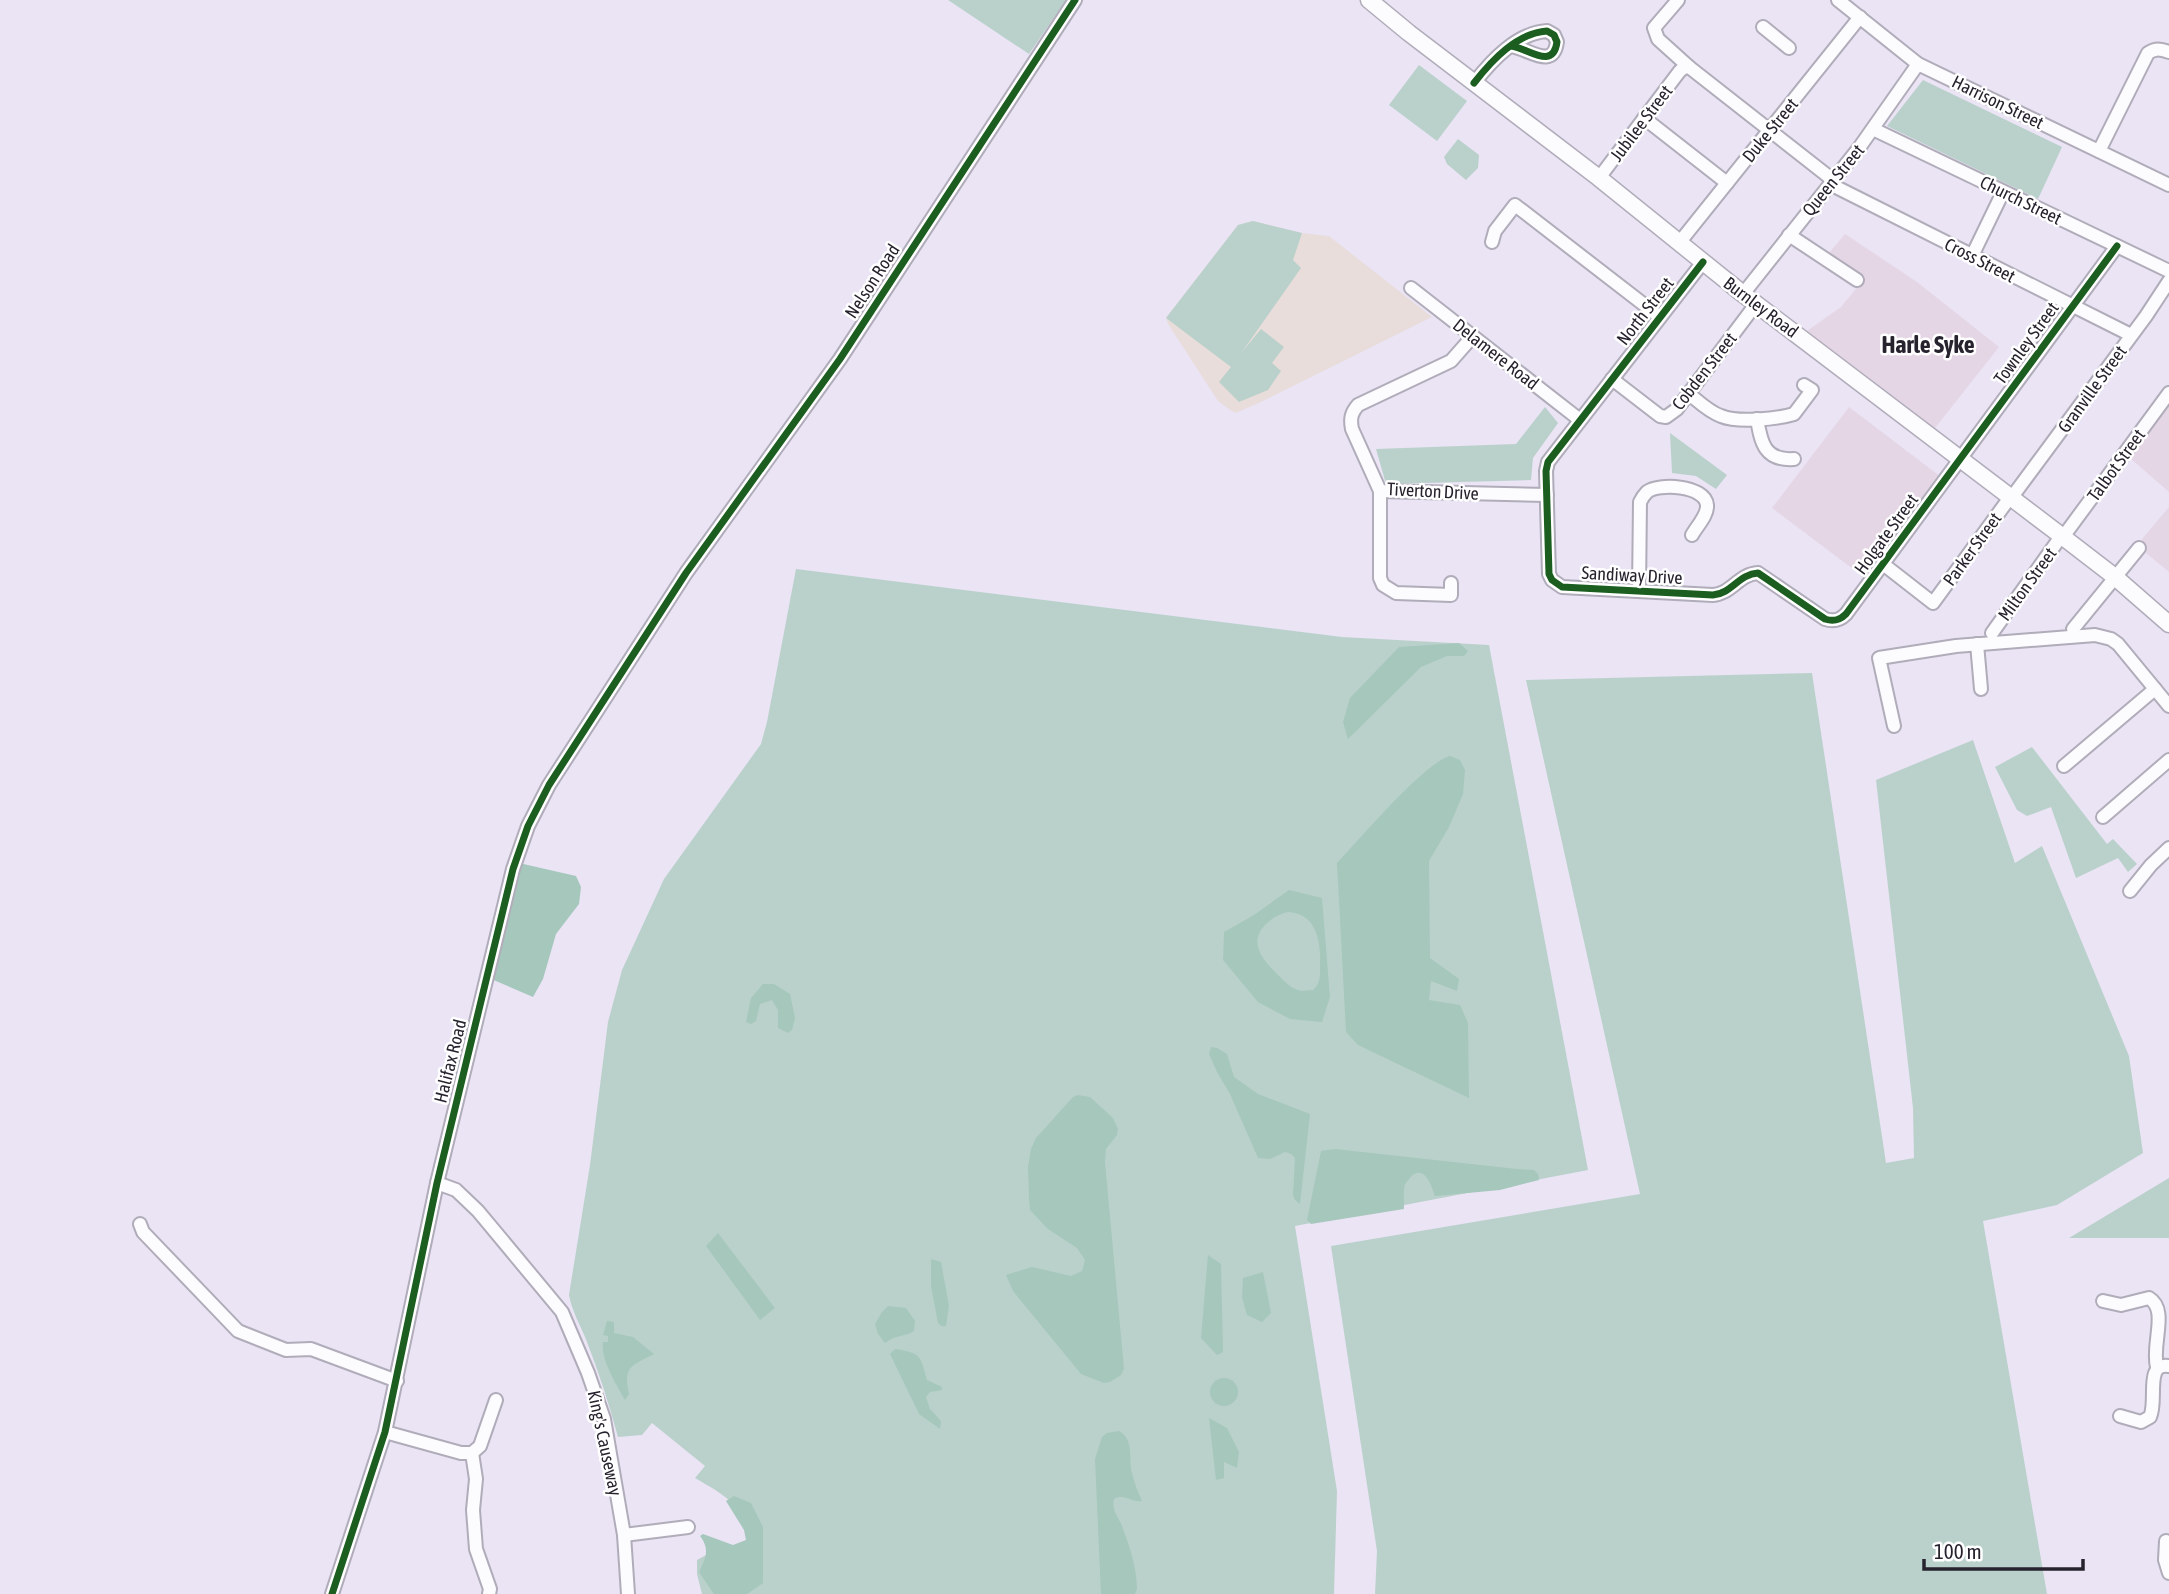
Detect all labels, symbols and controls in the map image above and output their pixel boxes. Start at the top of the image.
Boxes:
street label: Harrison Street [1949,71,2047,133]
street label: Jubilee Street [1606,81,1676,165]
street label: Duke Street [1738,94,1802,166]
street label: Queen Street [1798,140,1868,220]
street label: Church Street [1977,171,2065,229]
street label: Cross Street [1941,233,2019,287]
street label: Nelson Road [840,240,904,322]
street label: Burnley Road [1720,272,1802,342]
street label: North Street [1612,273,1678,349]
street label: Townley Street [1989,298,2063,388]
street label: Delamere Road [1449,314,1543,394]
street label: Cobden Street [1667,328,1741,414]
district label: Harle Syke [1881,331,1975,358]
street label: Granville Street [2053,341,2131,437]
street label: Talbot Street [2083,425,2149,505]
street label: Tiverton Drive [1387,478,1479,504]
street label: Holgate Street [1850,490,1922,578]
street label: Parker Street [1938,508,2006,590]
street label: Milton Street [1993,543,2061,625]
street label: Sandiway Drive [1581,562,1683,588]
street label: Halifax Road [430,1017,470,1105]
street label: King's Causeway [584,1388,626,1498]
scale bar [1924,1528,2083,1572]
text: 100 m [1934,1539,1982,1563]

